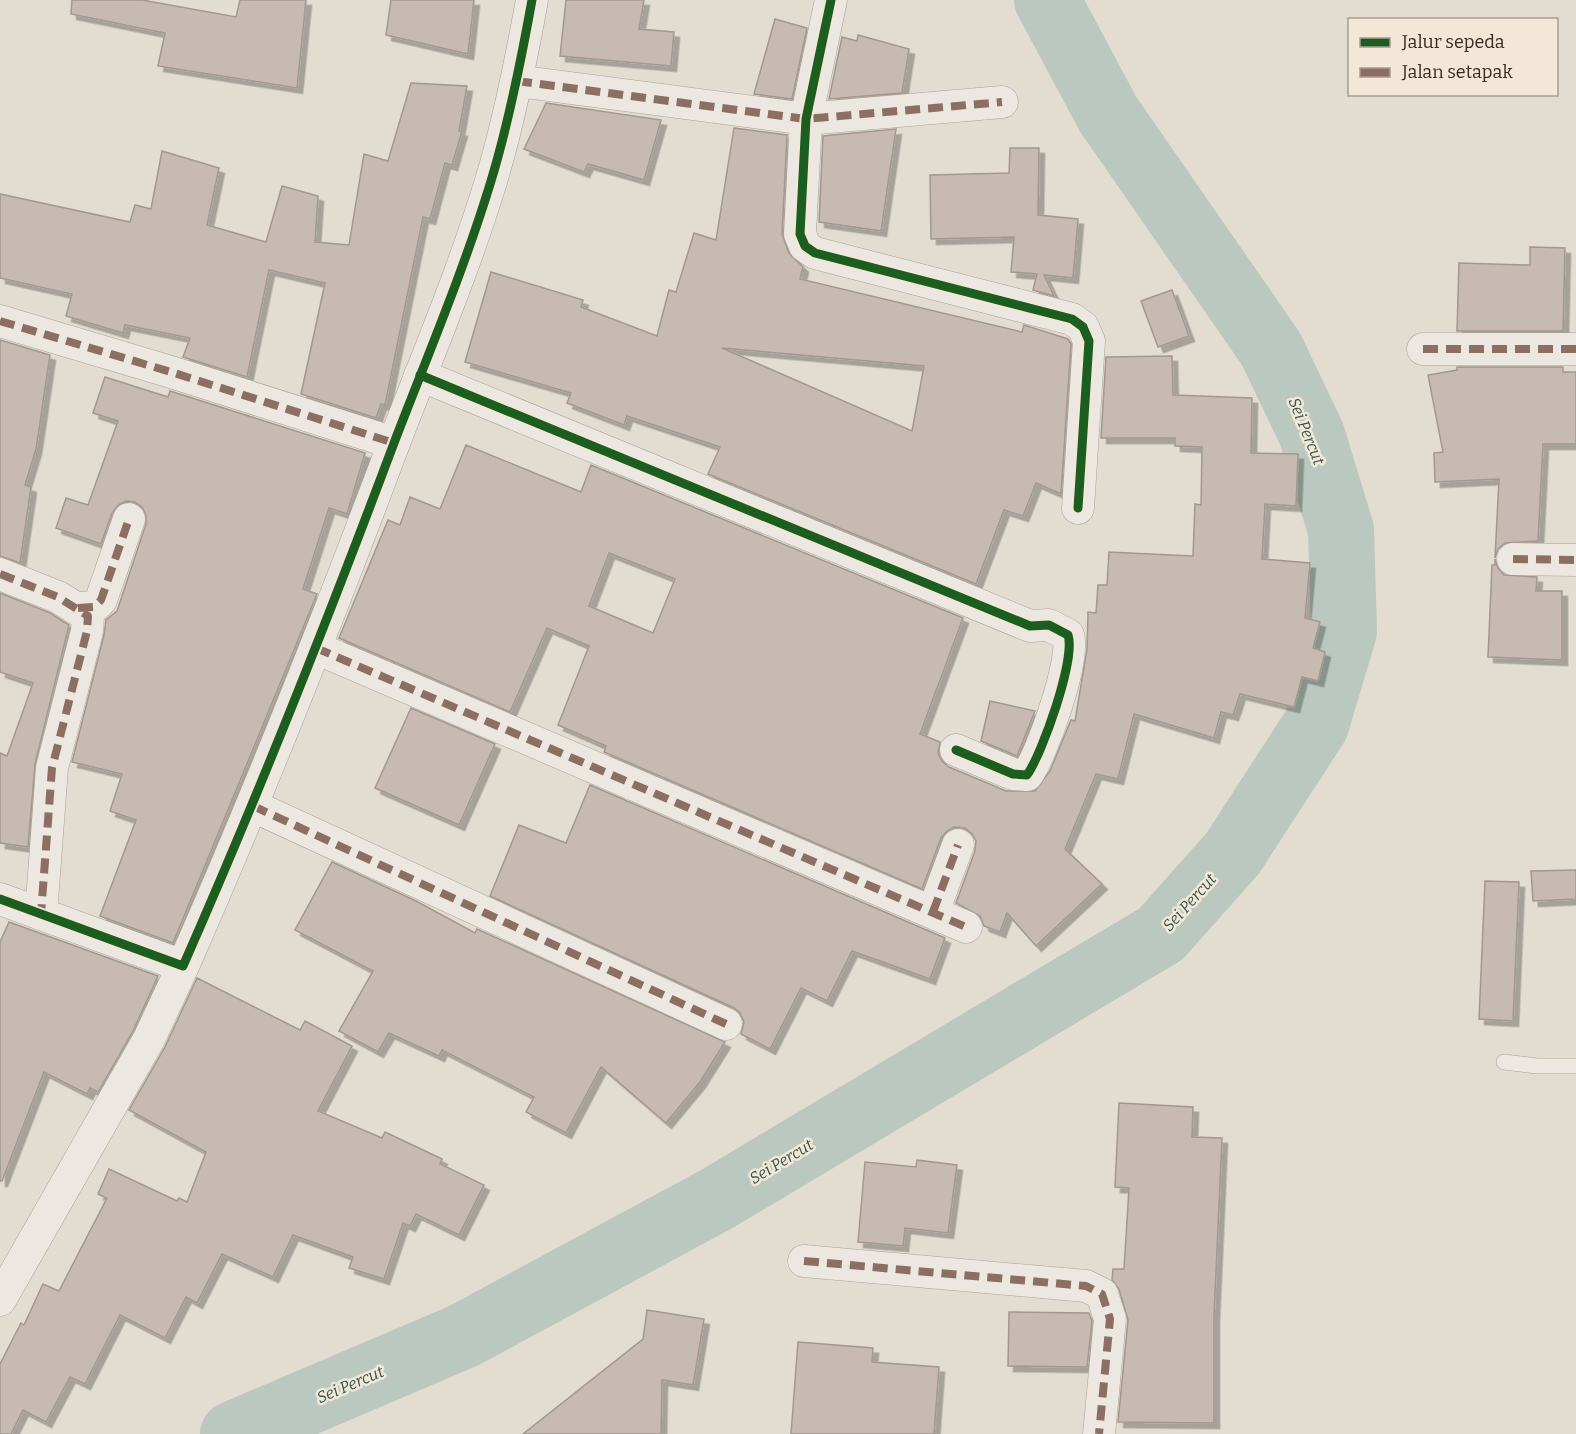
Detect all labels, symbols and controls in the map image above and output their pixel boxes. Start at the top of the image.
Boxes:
legend [1348,18,1558,96]
text: Jalur sepeda [1401,31,1505,53]
text: Jalan setapak [1401,61,1513,83]
water label: Sei Percut [1284,395,1329,468]
water label: Sei Percut [1159,869,1220,935]
water label: Sei Percut [746,1135,817,1188]
water label: Sei Percut [314,1362,387,1407]

